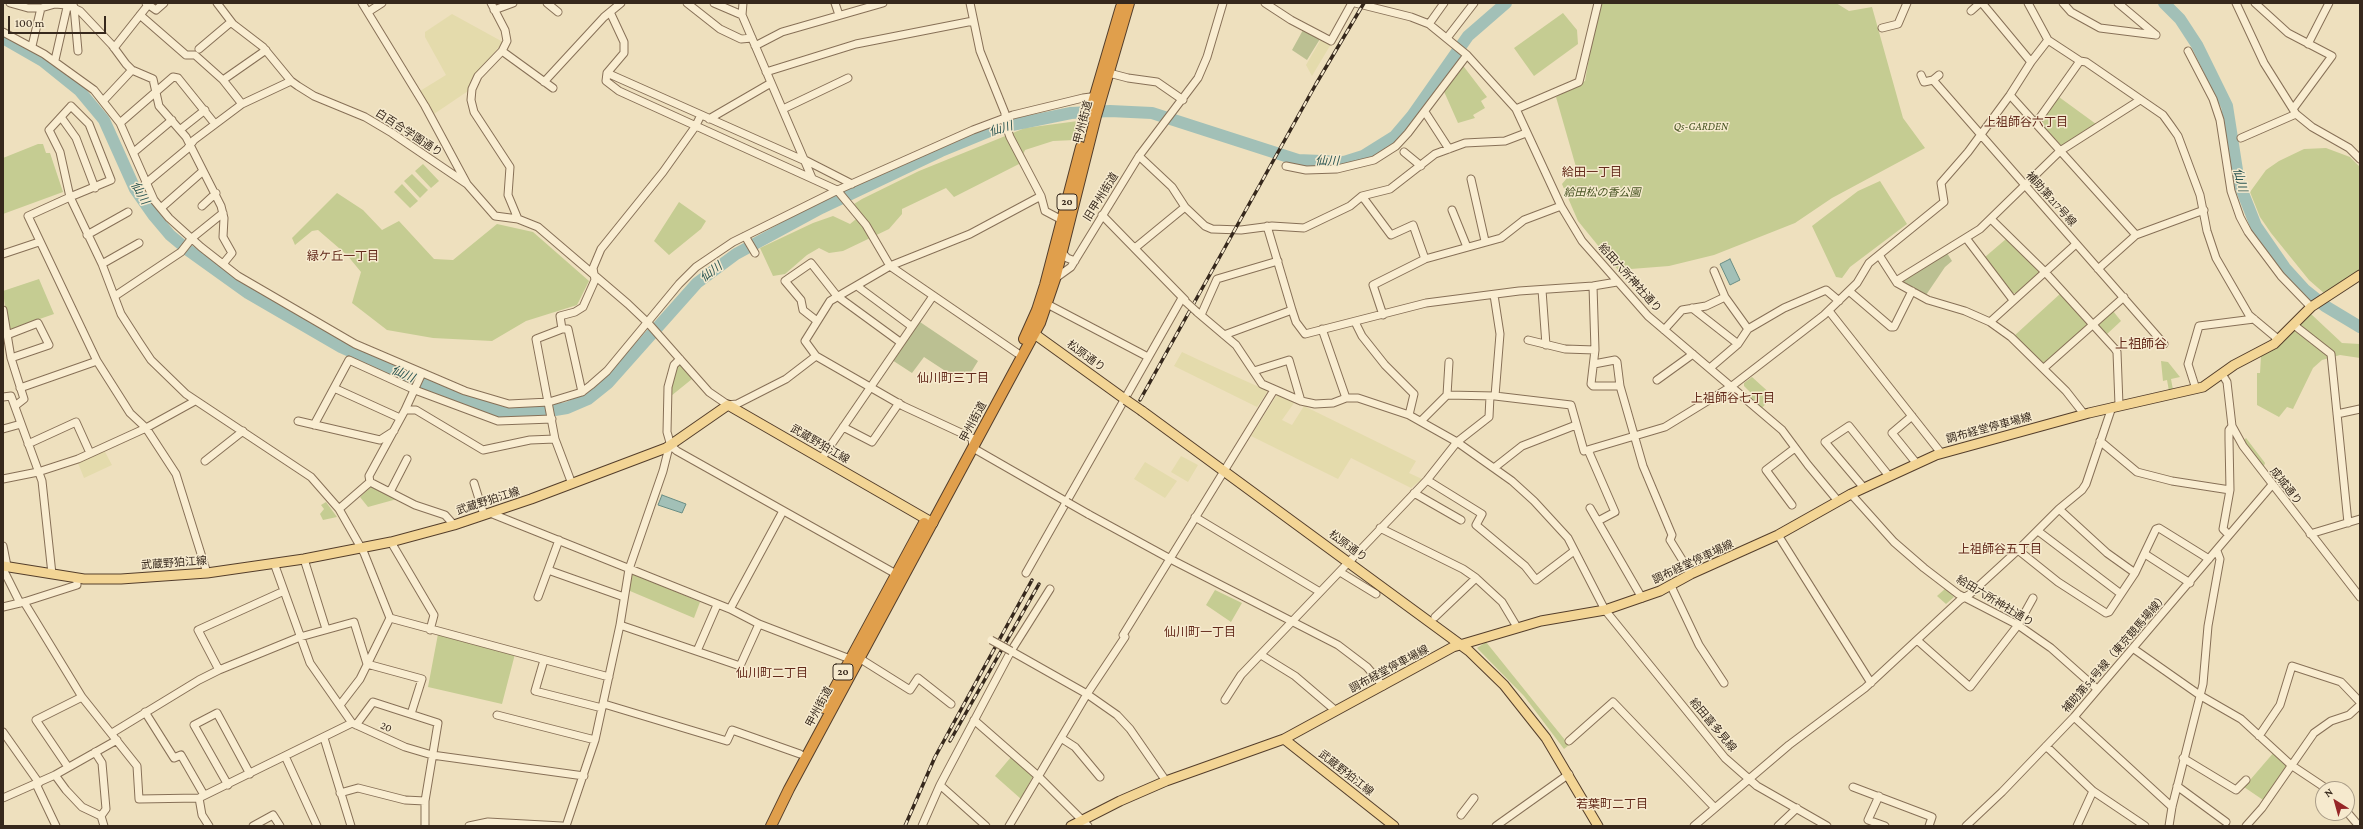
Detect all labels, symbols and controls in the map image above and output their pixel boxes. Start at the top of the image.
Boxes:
scale bar [10,8,108,34]
text: 100 m [15,16,44,30]
street label: 甲州街道 [1071,99,1095,145]
street label: 白百合学園通り [373,106,445,160]
district label: 上祖師谷六丁目 [1984,115,2068,129]
water label: 仙川 [987,119,1015,139]
park label: Qs-GARDEN [1674,120,1728,134]
water label: 仙川 [1315,154,1339,168]
district label: 給田一丁目 [1562,165,1622,179]
water label: 仙川 [2230,167,2250,193]
street label: 補助第217号線 [2023,169,2079,229]
street label: 旧甲州街道 [1081,170,1121,224]
water label: 仙川 [128,179,152,207]
park label: 給田松の香公園 [1564,186,1640,200]
road number: 20 [1057,194,1077,210]
street label: 給田六所神社通り [1596,241,1664,315]
district label: 緑ケ丘一丁目 [307,249,379,263]
water label: 仙川 [697,259,725,285]
district label: 上祖師谷 [2115,336,2167,352]
street label: 松原通り [1064,338,1108,374]
water label: 仙川 [389,363,417,385]
district label: 仙川町三丁目 [917,371,989,385]
district label: 上祖師谷七丁目 [1691,391,1775,405]
street label: 甲州街道 [957,399,989,445]
street label: 調布経堂停車場線 [1945,410,2033,446]
street label: 武蔵野狛江線 [788,422,852,466]
street label: 成城通り [2267,465,2305,507]
street label: 武蔵野狛江線 [455,485,521,517]
street label: 松原通り [1326,528,1370,564]
street label: 調布経堂停車場線 [1650,537,1736,587]
district label: 上祖師谷五丁目 [1958,542,2042,556]
street label: 武蔵野狛江線 [141,554,207,572]
street label: 給田六所神社通り [1954,573,2036,629]
street label: 補助第54号線（東京競馬場線） [2060,591,2170,715]
district label: 仙川町一丁目 [1164,625,1236,639]
street label: 調布経堂停車場線 [1347,643,1431,695]
road number: 20 [833,664,853,680]
district label: 仙川町二丁目 [736,666,808,680]
street label: 甲州街道 [803,684,835,730]
street label: 給田喜多見線 [1687,695,1739,755]
street label: 20 [378,719,394,735]
street label: 武蔵野狛江線 [1316,747,1376,799]
north arrow [2315,781,2355,821]
text: N [2322,785,2335,799]
district label: 若葉町二丁目 [1576,797,1648,811]

